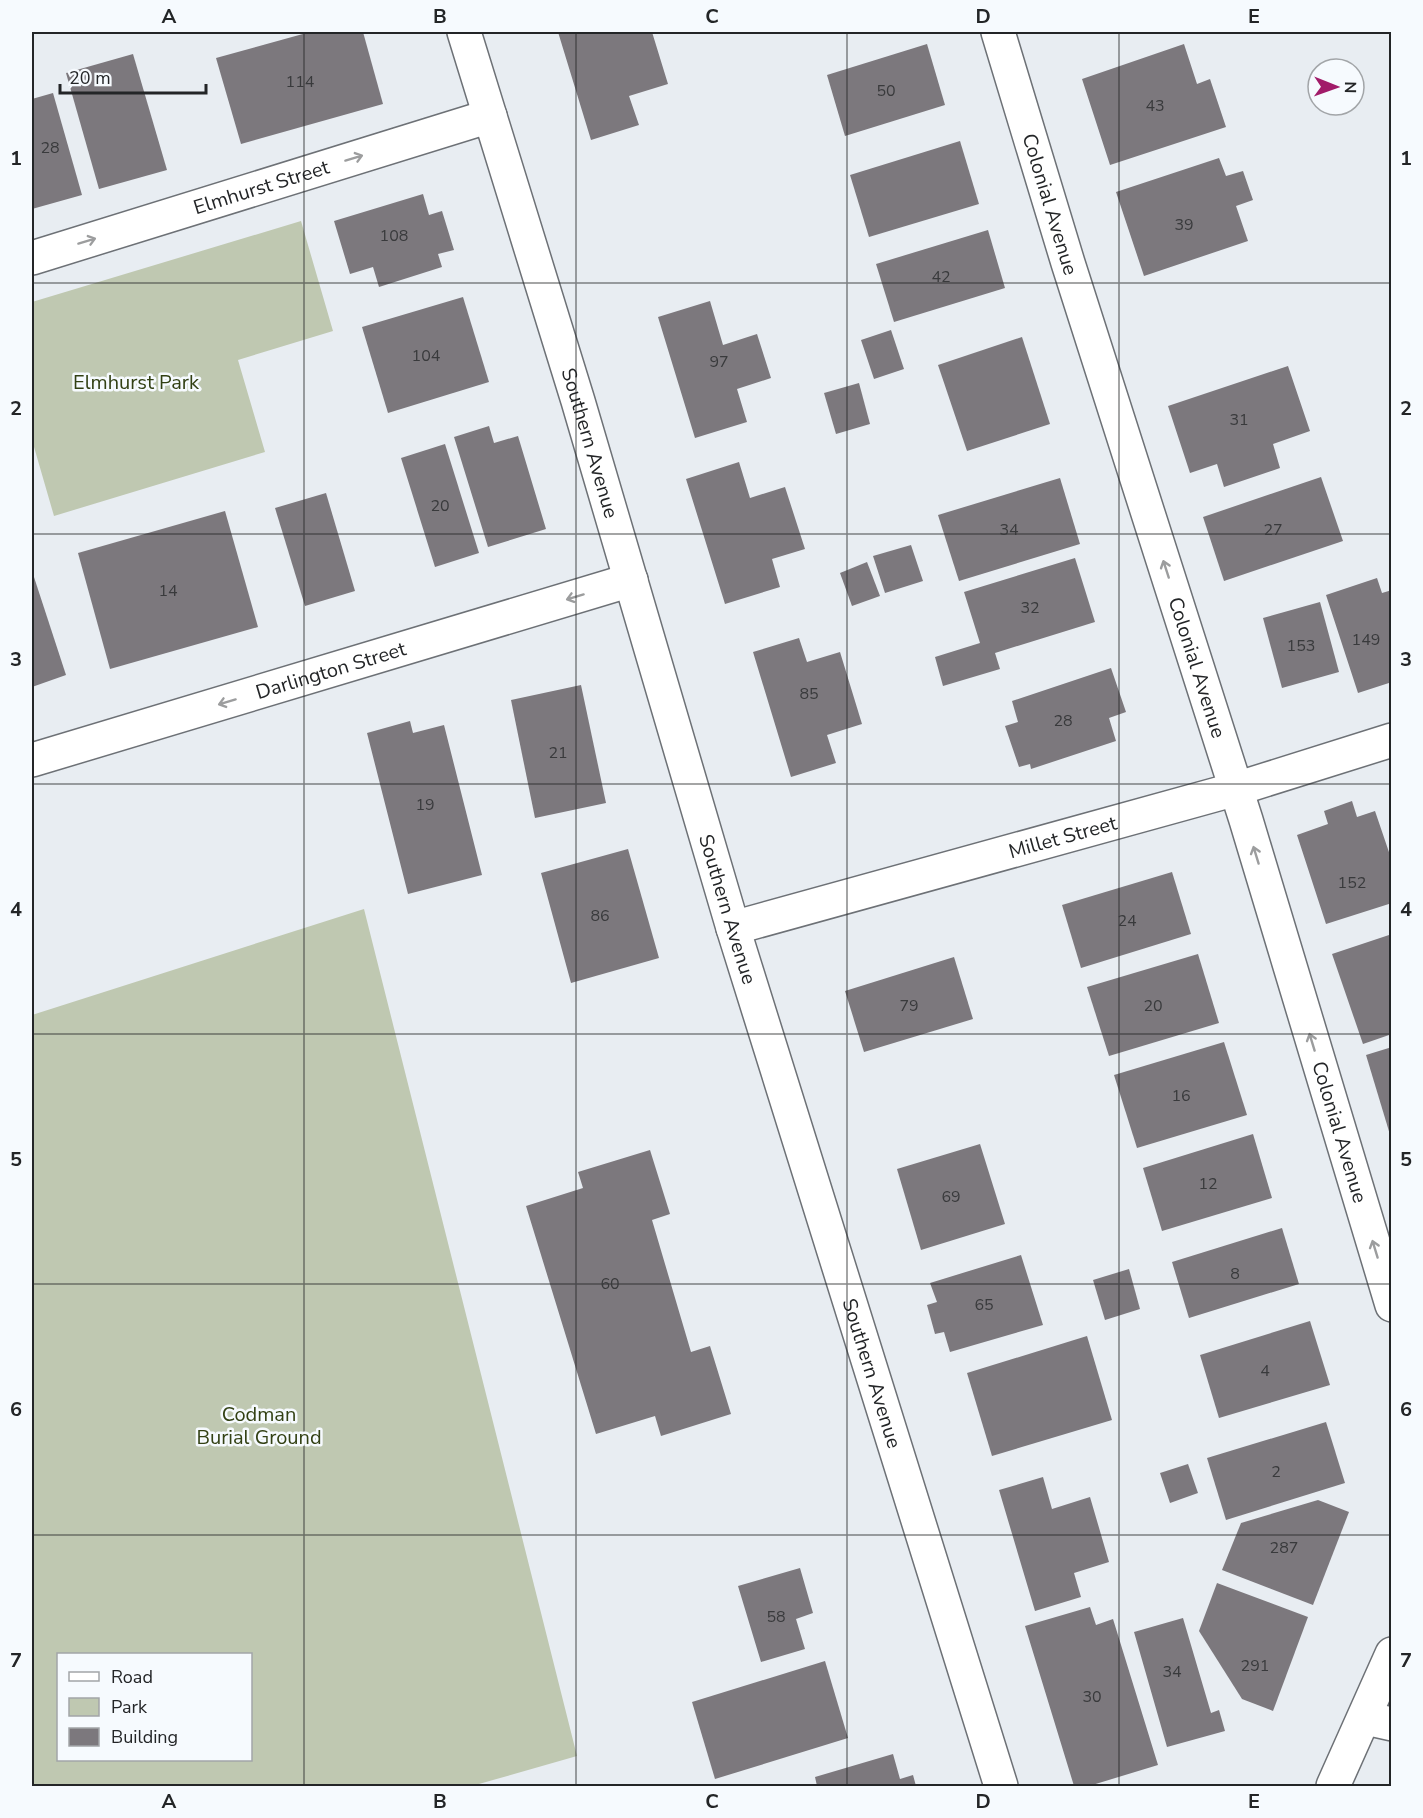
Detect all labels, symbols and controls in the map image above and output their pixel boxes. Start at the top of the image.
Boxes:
text: A [162,3,177,30]
text: B [433,3,447,30]
text: C [705,3,719,30]
text: D [975,3,991,30]
text: E [1248,3,1260,30]
scale bar [60,57,206,95]
north arrow [1306,57,1366,117]
text: 20 m [69,66,111,90]
house number: 114 [286,71,315,93]
house number: 50 [876,80,896,102]
text: N [1339,81,1361,93]
house number: 43 [1145,95,1165,117]
street label: Colonial Avenue [1016,130,1084,279]
house number: 28 [40,137,60,159]
text: 1 [10,145,22,172]
text: 1 [1400,145,1412,172]
one-way arrow [344,152,363,163]
street label: Elmhurst Street [190,153,334,221]
house number: 39 [1174,214,1194,236]
house number: 108 [380,225,408,247]
one-way arrow [77,235,96,246]
house number: 42 [931,266,951,288]
house number: 104 [412,345,441,367]
house number: 97 [709,351,729,373]
street label: Southern Avenue [555,365,625,522]
park label: Elmhurst Park [73,369,200,396]
text: 2 [10,395,22,422]
text: 2 [1400,395,1412,422]
house number: 31 [1229,409,1249,431]
house number: 20 [430,495,450,517]
house number: 34 [999,519,1019,541]
house number: 27 [1263,519,1283,541]
one-way arrow [1159,560,1170,579]
house number: 14 [158,580,178,602]
one-way arrow [565,592,584,603]
street label: Colonial Avenue [1162,594,1232,742]
house number: 32 [1020,597,1040,619]
house number: 149 [1352,629,1380,651]
street label: Darlington Street [253,635,410,706]
house number: 153 [1287,635,1315,657]
text: 3 [10,646,22,673]
text: 3 [1400,646,1412,673]
house number: 85 [799,683,819,705]
one-way arrow [218,697,237,708]
house number: 28 [1053,710,1073,732]
house number: 21 [548,742,568,764]
house number: 19 [415,794,435,816]
street label: Millet Street [1006,809,1121,865]
street label: Southern Avenue [692,831,763,988]
one-way arrow [1250,846,1261,865]
house number: 152 [1338,872,1366,894]
text: 4 [10,896,22,923]
text: 4 [1400,896,1412,923]
house number: 86 [590,905,610,927]
house number: 24 [1117,910,1137,932]
house number: 79 [899,995,919,1017]
house number: 20 [1143,995,1163,1017]
one-way arrow [1306,1033,1317,1052]
street label: Colonial Avenue [1305,1058,1374,1206]
house number: 16 [1171,1085,1191,1107]
text: 5 [10,1146,22,1173]
text: 5 [1400,1146,1412,1173]
house number: 12 [1198,1173,1218,1195]
house number: 69 [941,1186,961,1208]
one-way arrow [1369,1240,1380,1259]
house number: 8 [1230,1263,1240,1285]
house number: 60 [600,1273,620,1295]
house number: 65 [974,1294,994,1316]
street label: Southern Avenue [836,1295,908,1452]
house number: 4 [1260,1360,1270,1382]
text: 6 [10,1396,22,1423]
text: 6 [1400,1396,1412,1423]
park label: Codman Burial Ground [196,1401,322,1451]
house number: 2 [1271,1461,1281,1483]
house number: 287 [1270,1537,1298,1559]
house number: 58 [766,1606,786,1628]
text: 7 [10,1647,22,1674]
text: 7 [1400,1647,1412,1674]
legend [57,1653,252,1761]
house number: 291 [1241,1655,1269,1677]
house number: 34 [1162,1661,1182,1683]
text: Road [111,1665,153,1689]
house number: 30 [1082,1686,1102,1708]
text: Park [111,1695,148,1719]
text: Building [111,1725,178,1749]
text: A [162,1788,177,1815]
text: B [433,1788,447,1815]
text: C [705,1788,719,1815]
text: D [975,1788,991,1815]
text: E [1248,1788,1260,1815]

